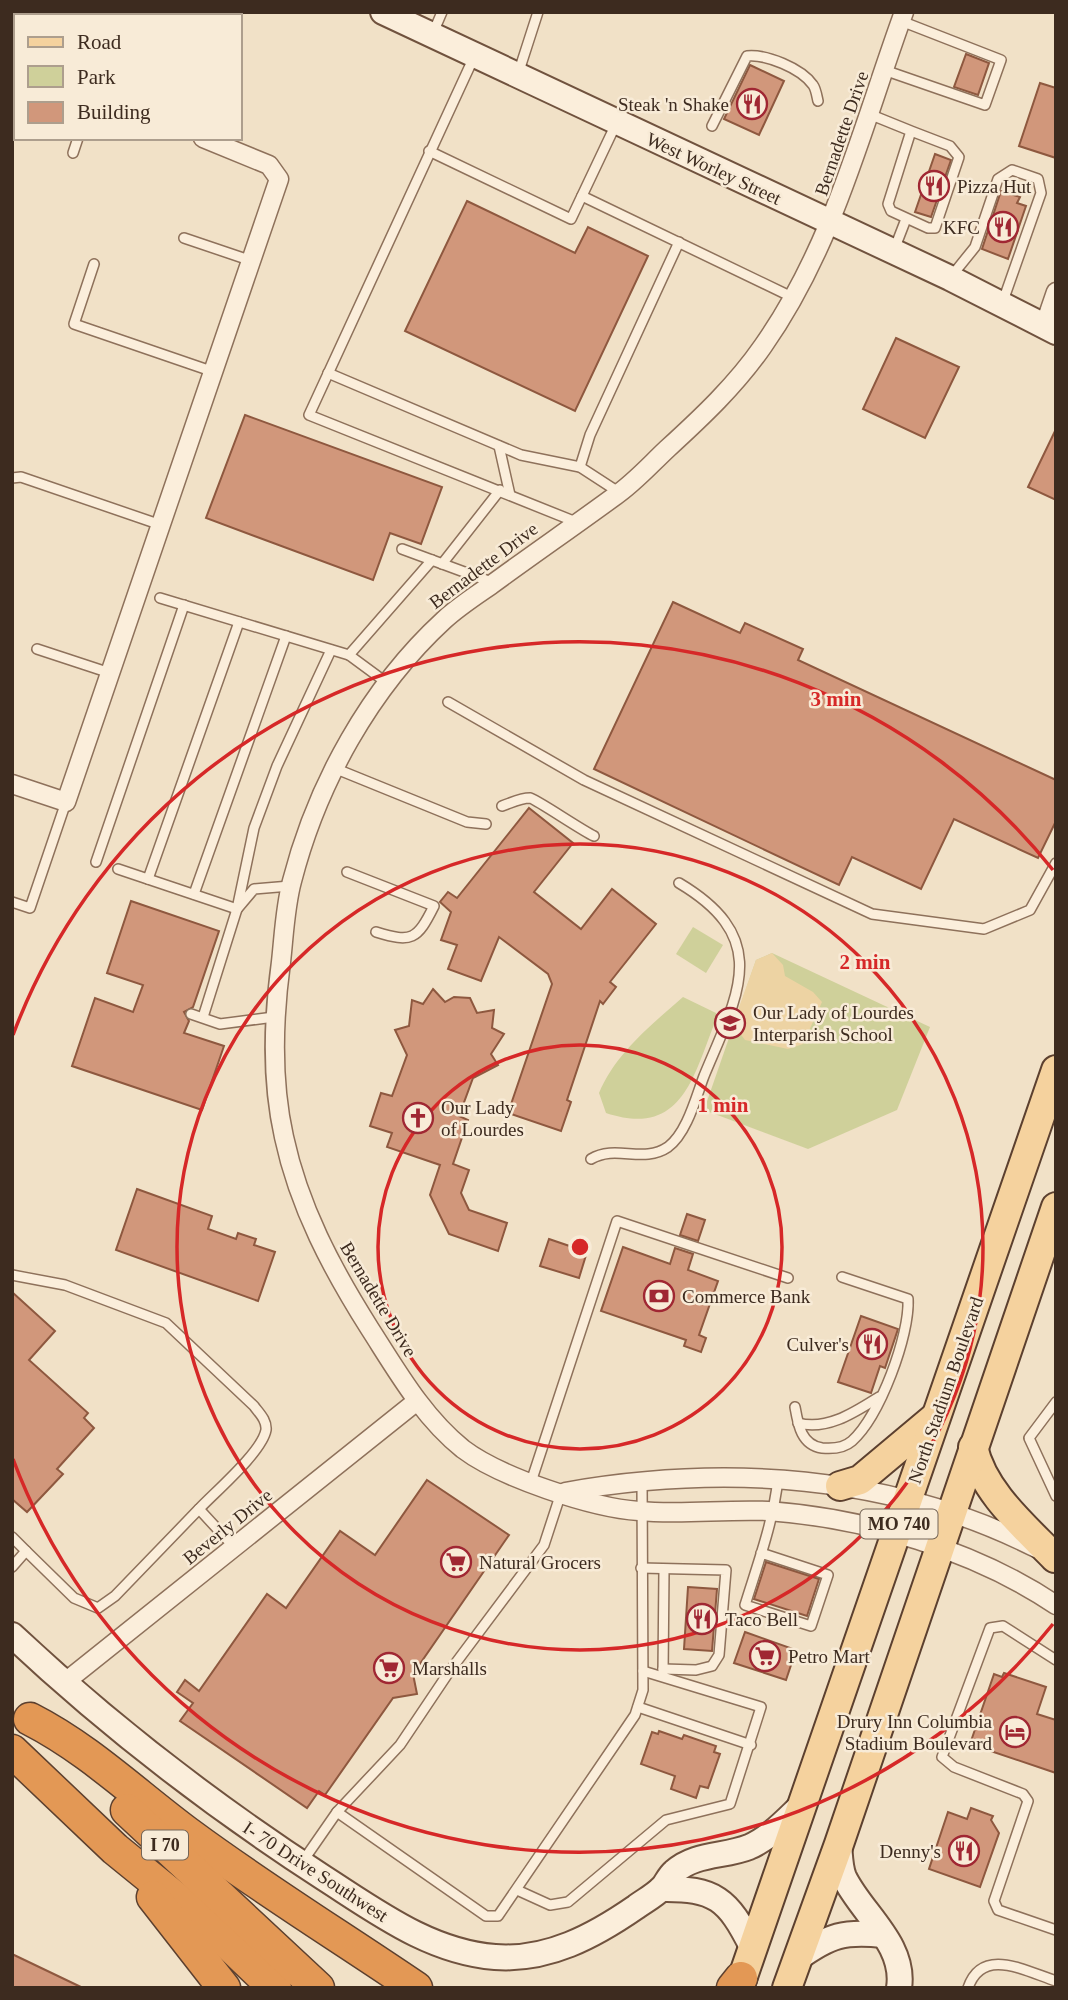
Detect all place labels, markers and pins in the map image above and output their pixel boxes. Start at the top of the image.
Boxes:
restaurant icon: Steak 'n Shake [735,87,769,121]
place label: Steak 'n Shake [618,94,729,115]
restaurant icon: Pizza Hut [917,169,951,203]
place label: Pizza Hut [957,176,1032,197]
restaurant icon: KFC [986,210,1020,244]
place label: KFC [943,217,980,238]
place label: Our Lady of Lourdes Interparish School [753,1002,914,1045]
school or university icon: Our Lady of Lourdes Interparish School [713,1006,747,1040]
place label: Our Lady of Lourdes [441,1097,524,1140]
church icon: Our Lady of Lourdes [401,1101,435,1135]
centre of rings [568,1235,592,1259]
bank icon: Commerce Bank [642,1279,676,1313]
place label: Commerce Bank [682,1286,811,1307]
restaurant icon: Culver's [855,1327,889,1361]
place label: Culver's [786,1334,849,1355]
supermarket icon: Natural Grocers [439,1545,473,1579]
place label: Natural Grocers [479,1552,601,1573]
restaurant icon: Taco Bell [685,1602,719,1636]
place label: Taco Bell [725,1609,798,1630]
supermarket icon: Petro Mart [748,1639,782,1673]
place label: Petro Mart [788,1646,871,1667]
supermarket icon: Marshalls [372,1651,406,1685]
place label: Marshalls [412,1658,487,1679]
place label: Drury Inn Columbia Stadium Boulevard [837,1711,993,1754]
hotel icon: Drury Inn Columbia Stadium Boulevard [998,1715,1032,1749]
restaurant icon: Denny's [947,1834,981,1868]
place label: Denny's [880,1841,941,1862]

